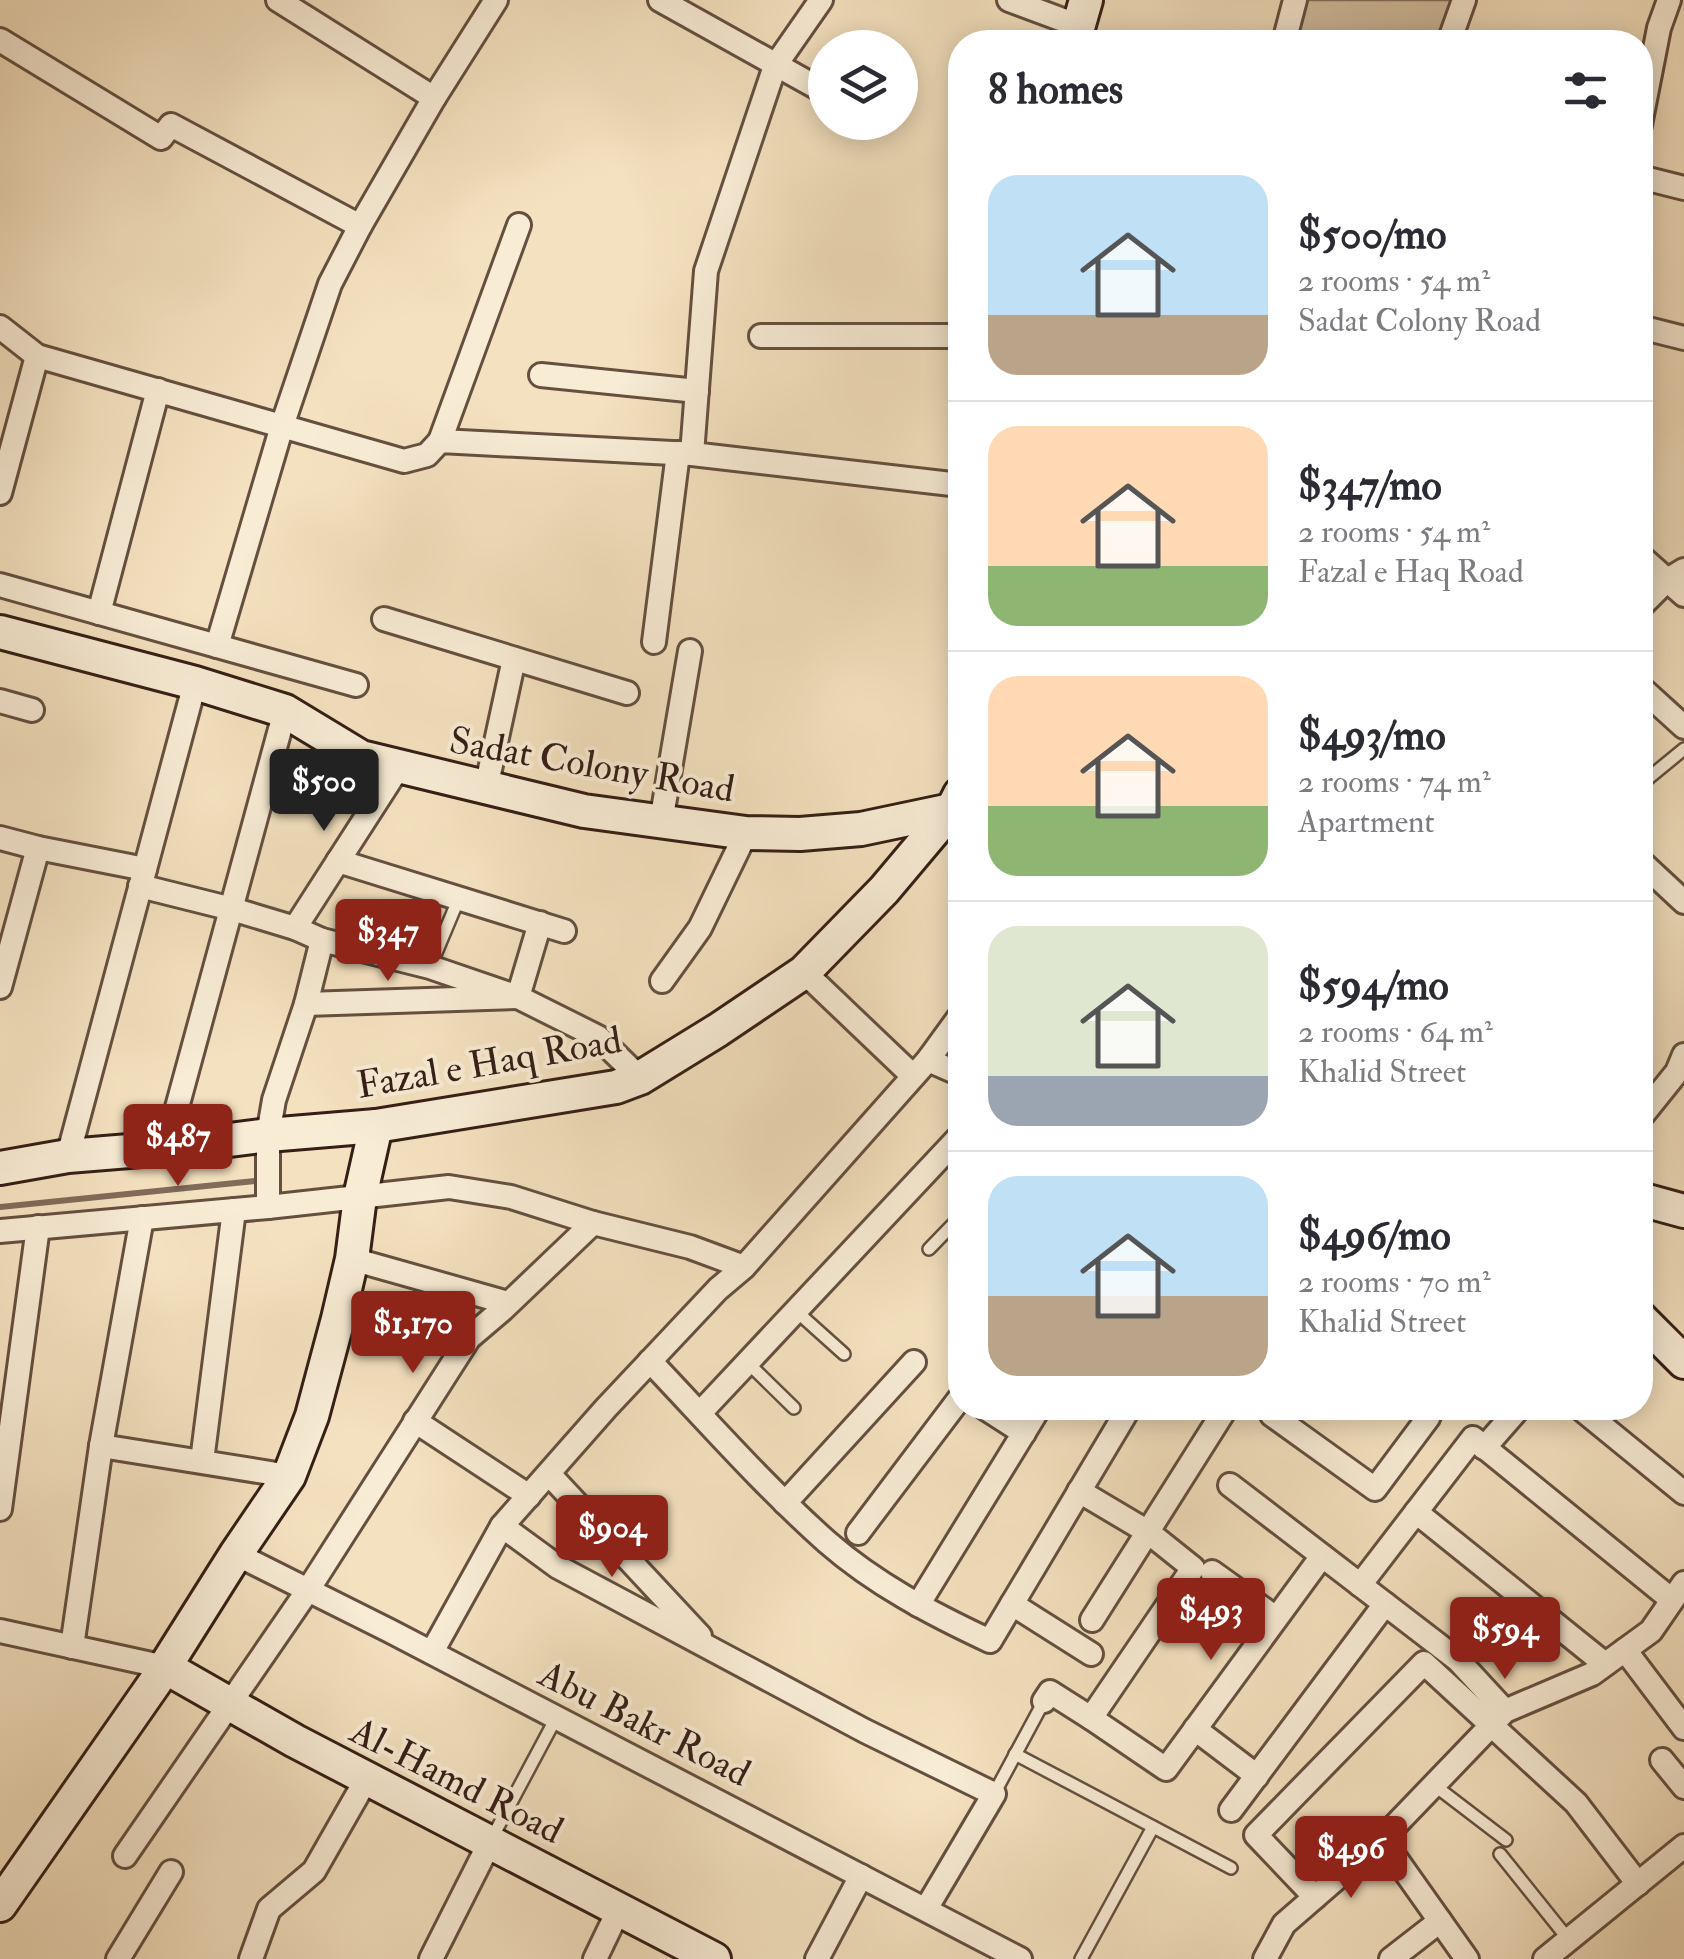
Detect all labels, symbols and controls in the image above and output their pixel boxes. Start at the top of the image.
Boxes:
map controls [808,30,918,140]
button: layers [808,30,918,140]
icon: filters [1558,63,1613,118]
text: 8 homes [988,64,1123,116]
text: $500/mo [1298,209,1447,261]
icon: home [1068,215,1188,335]
text: 2 rooms · 54 m² [1298,261,1490,301]
text: Sadat Colony Road [1298,301,1541,341]
text: $347/mo [1298,460,1442,512]
icon: home [1068,466,1188,586]
text: 2 rooms · 54 m² [1298,512,1490,552]
text: Fazal e Haq Road [1298,552,1524,592]
text: $493/mo [1298,710,1446,762]
street label: Sadat Colony Road [446,716,738,814]
icon: home [1068,716,1188,836]
pin: $500 [265,749,383,834]
text: $500 [292,761,356,801]
text: 2 rooms · 74 m² [1298,762,1491,802]
text: Apartment [1298,802,1435,842]
pin: $347 [329,899,447,984]
text: $347 [357,911,419,951]
text: $594/mo [1298,960,1449,1012]
icon: home [1068,966,1188,1086]
text: 2 rooms · 64 m² [1298,1012,1493,1052]
street label: Fazal e Haq Road [353,1016,626,1110]
text: Khalid Street [1298,1052,1466,1092]
pin: $487 [119,1104,237,1189]
text: $487 [145,1116,211,1156]
text: $496/mo [1298,1210,1451,1262]
icon: home [1068,1216,1188,1336]
text: 2 rooms · 70 m² [1298,1262,1491,1302]
pin: $1,170 [332,1291,494,1376]
text: Khalid Street [1298,1302,1466,1342]
text: $1,170 [373,1303,453,1343]
pin: $904 [553,1495,671,1580]
text: $904 [578,1507,646,1547]
pin: $493 [1152,1578,1270,1663]
text: $493 [1179,1590,1243,1630]
pin: $594 [1446,1597,1564,1682]
text: $594 [1472,1609,1538,1649]
street label: Abu Bakr Road [530,1650,758,1798]
street label: Al-Hamd Road [341,1706,571,1855]
pin: $496 [1292,1816,1410,1901]
text: $496 [1317,1828,1385,1868]

